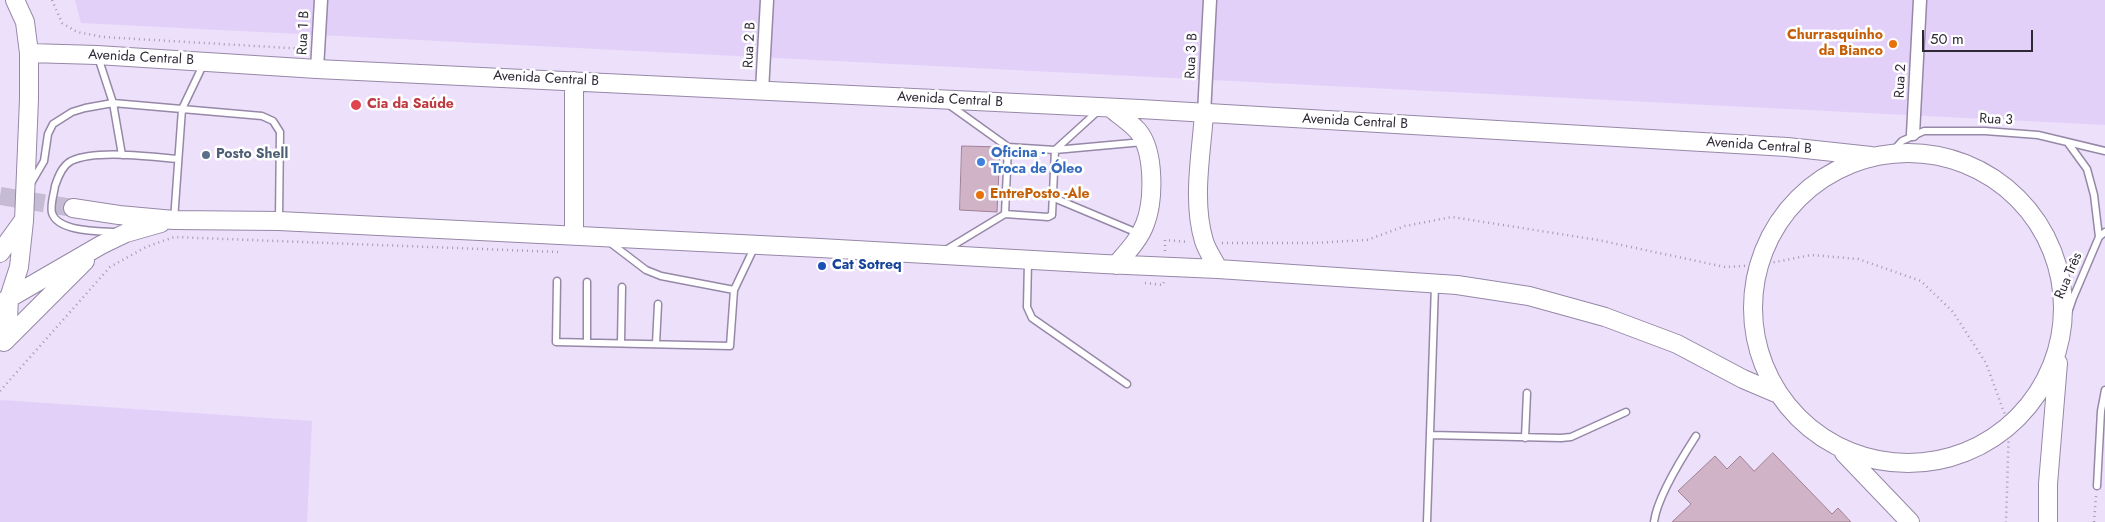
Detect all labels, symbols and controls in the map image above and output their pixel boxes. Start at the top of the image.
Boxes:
street label: Rua 1 B [294,10,314,56]
scale bar [1925,20,2036,52]
street label: Rua 2 B [740,22,760,68]
place label: Churrasquinho da Bianco [1787,28,1883,60]
text: 50 m [1930,28,1964,50]
street label: Rua 3 B [1182,33,1202,79]
marker: Churrasquinho da Bianco [1887,38,1899,50]
street label: Avenida Central B [88,47,194,69]
street label: Rua 2 [1892,64,1910,98]
street label: Avenida Central B [493,68,599,90]
street label: Avenida Central B [897,89,1003,111]
place label: Cia da Saúde [367,97,454,113]
marker: Cia da Saúde [349,98,363,112]
street label: Avenida Central B [1302,111,1408,133]
street label: Rua 3 [1979,111,2013,129]
street label: Avenida Central B [1706,134,1812,158]
place label: Oficina - Troca de Óleo [991,146,1083,178]
place label: Posto Shell [216,147,288,163]
marker: Posto Shell [200,149,212,161]
marker: Oficina - Troca de Óleo [975,156,987,168]
place label: EntrePosto -Ale [990,187,1090,203]
marker: EntrePosto -Ale [974,189,986,201]
street label: Rua Três [2052,250,2086,302]
place label: Cat Sotreq [832,258,902,274]
marker: Cat Sotreq [816,260,828,272]

